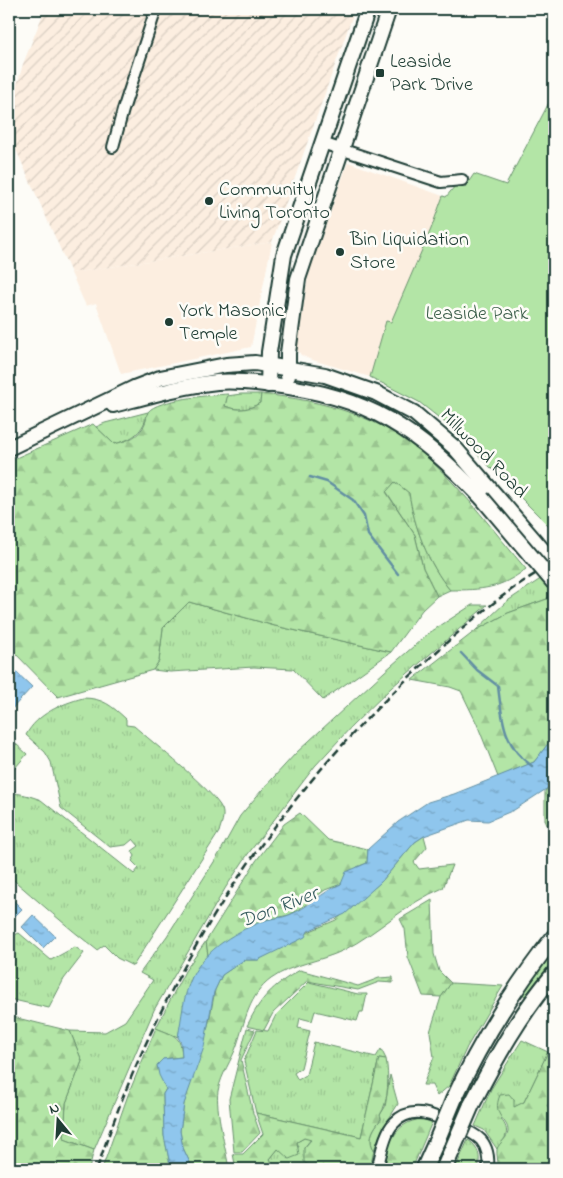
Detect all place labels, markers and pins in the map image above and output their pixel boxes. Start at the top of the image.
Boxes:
place label: Leaside Park Drive [390,48,473,100]
marker: Leaside Park Drive [374,67,386,79]
place label: Community Living Toronto [219,176,330,229]
marker: Community Living Toronto [203,195,215,207]
place label: Bin Liquidation Store [349,226,469,278]
marker: Bin Liquidation Store [334,246,346,258]
place label: York Masonic Temple [179,297,284,349]
marker: York Masonic Temple [163,316,175,328]

